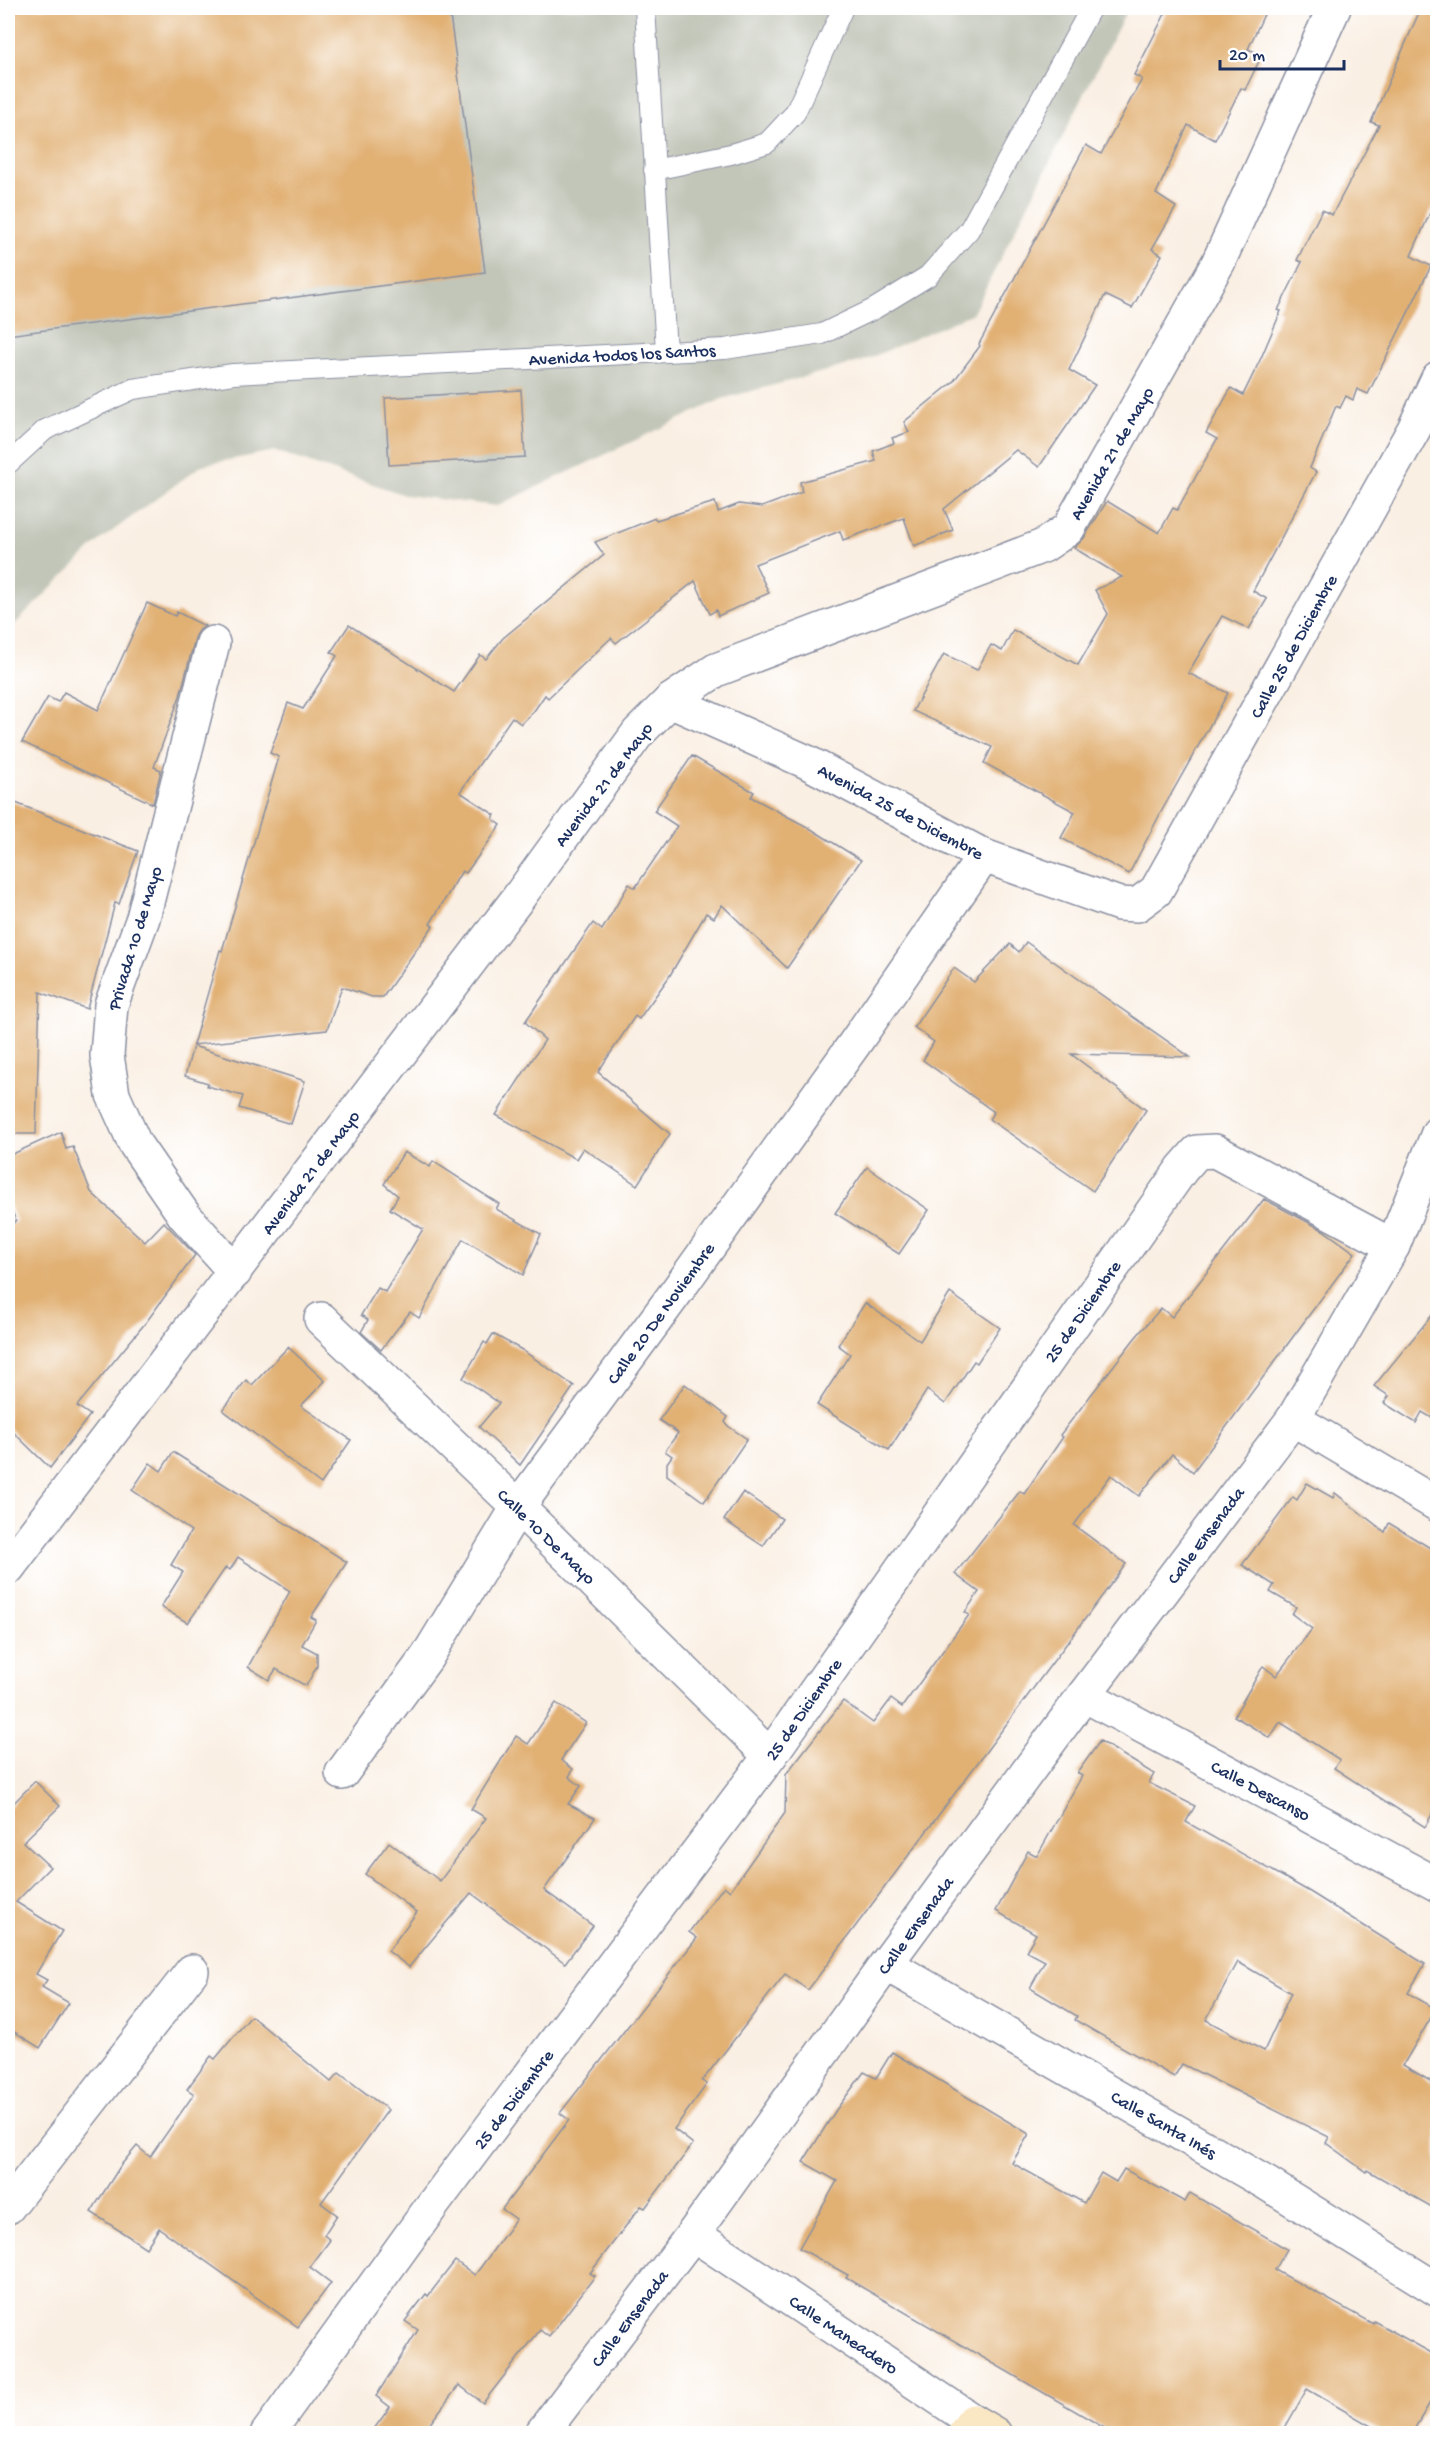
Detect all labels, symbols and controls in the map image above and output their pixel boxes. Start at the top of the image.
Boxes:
scale bar [1220,33,1344,71]
text: 20 m [1229,46,1265,67]
street label: Avenida todos los Santos [528,341,717,372]
street label: Avenida 21 de Mayo [1067,384,1160,525]
street label: Calle 25 de Diciembre [1247,571,1344,723]
street label: Avenida 21 de Mayo [551,719,659,852]
street label: Avenida 25 de Diciembre [813,761,987,866]
street label: Privada 10 de Mayo [104,864,168,1014]
street label: Avenida 21 de Mayo [258,1107,366,1240]
street label: Calle 20 De Noviembre [604,1239,721,1389]
street label: 25 de Diciembre [1041,1257,1127,1367]
street label: Calle Ensenada [1164,1483,1251,1589]
street label: Calle 10 De Mayo [492,1485,599,1590]
street label: 25 de Diciembre [762,1655,848,1765]
street label: Calle Descanso [1207,1757,1313,1827]
street label: Calle Ensenada [874,1873,960,1980]
street label: 25 de Diciembre [471,2046,560,2155]
street label: Calle Santa Inés [1106,2087,1221,2166]
street label: Calle Ensenada [588,2266,675,2372]
street label: Calle Maneadero [784,2292,901,2380]

